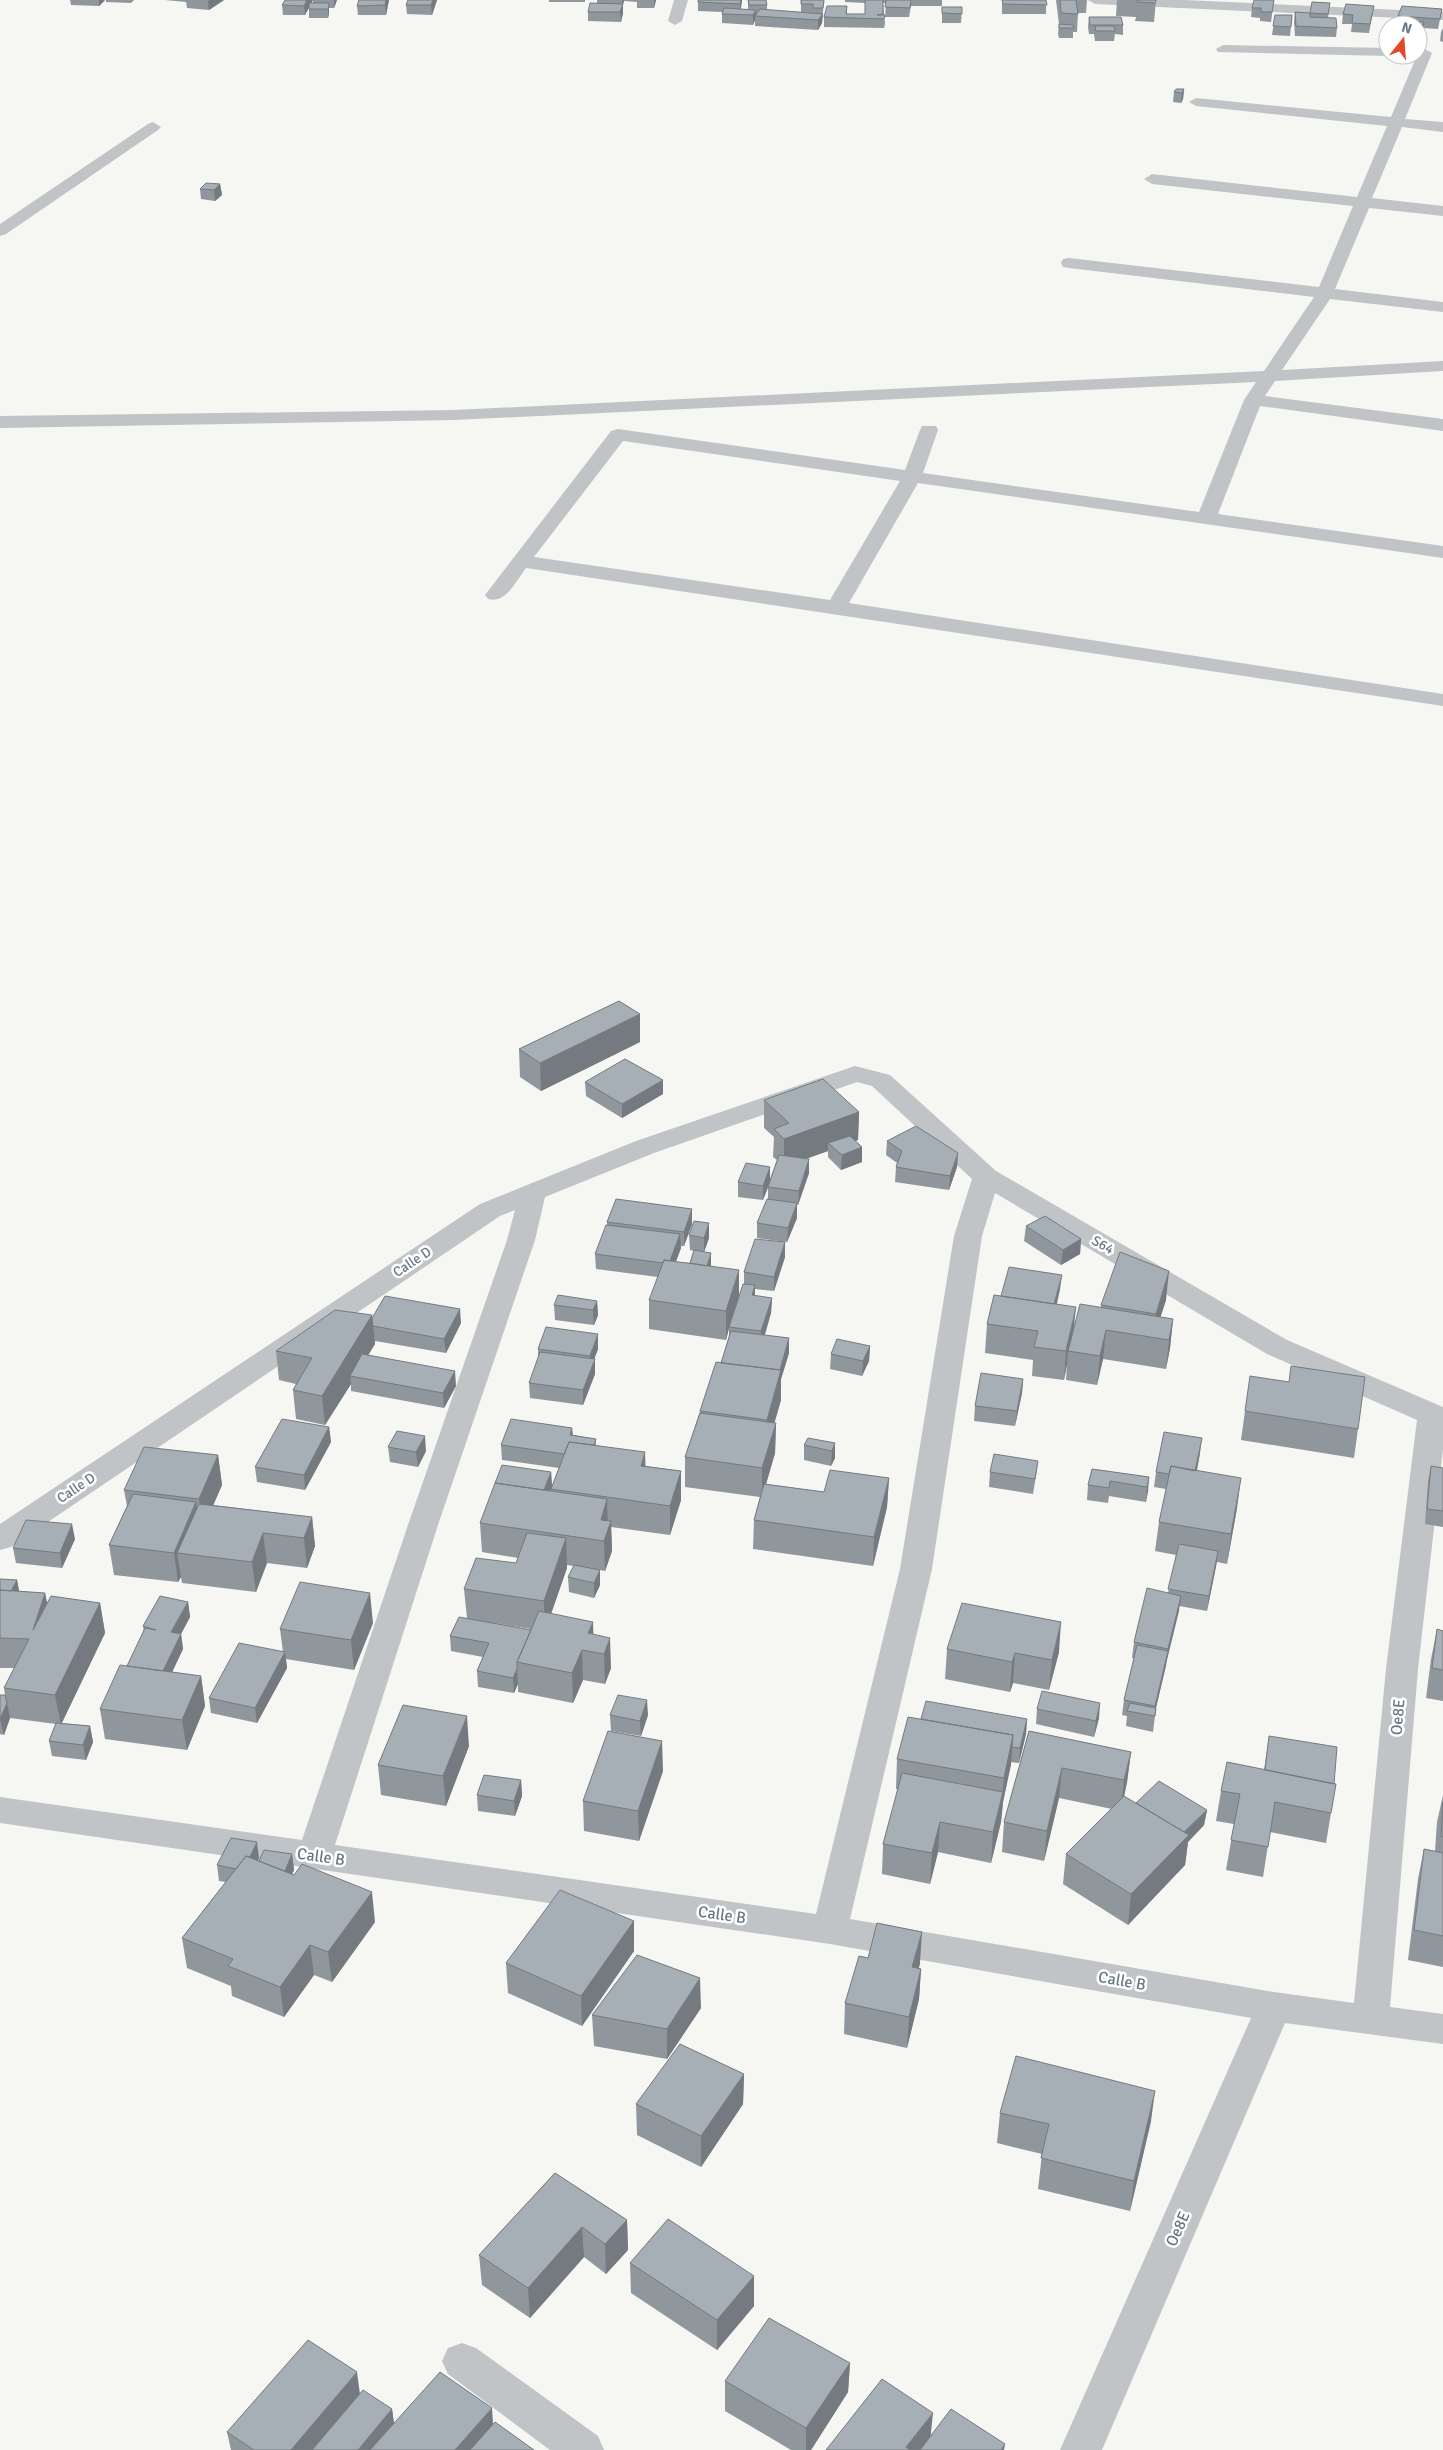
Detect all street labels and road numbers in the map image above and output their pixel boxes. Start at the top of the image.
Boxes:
street label: S64 [1089,1232,1118,1258]
street label: Calle D [390,1243,434,1281]
street label: Calle D [54,1469,98,1507]
street label: Oe8E [1386,1698,1410,1736]
street label: Calle B [296,1844,346,1870]
street label: Calle B [697,1902,747,1928]
street label: Calle B [1097,1967,1147,1995]
street label: Oe8E [1161,2208,1195,2250]

